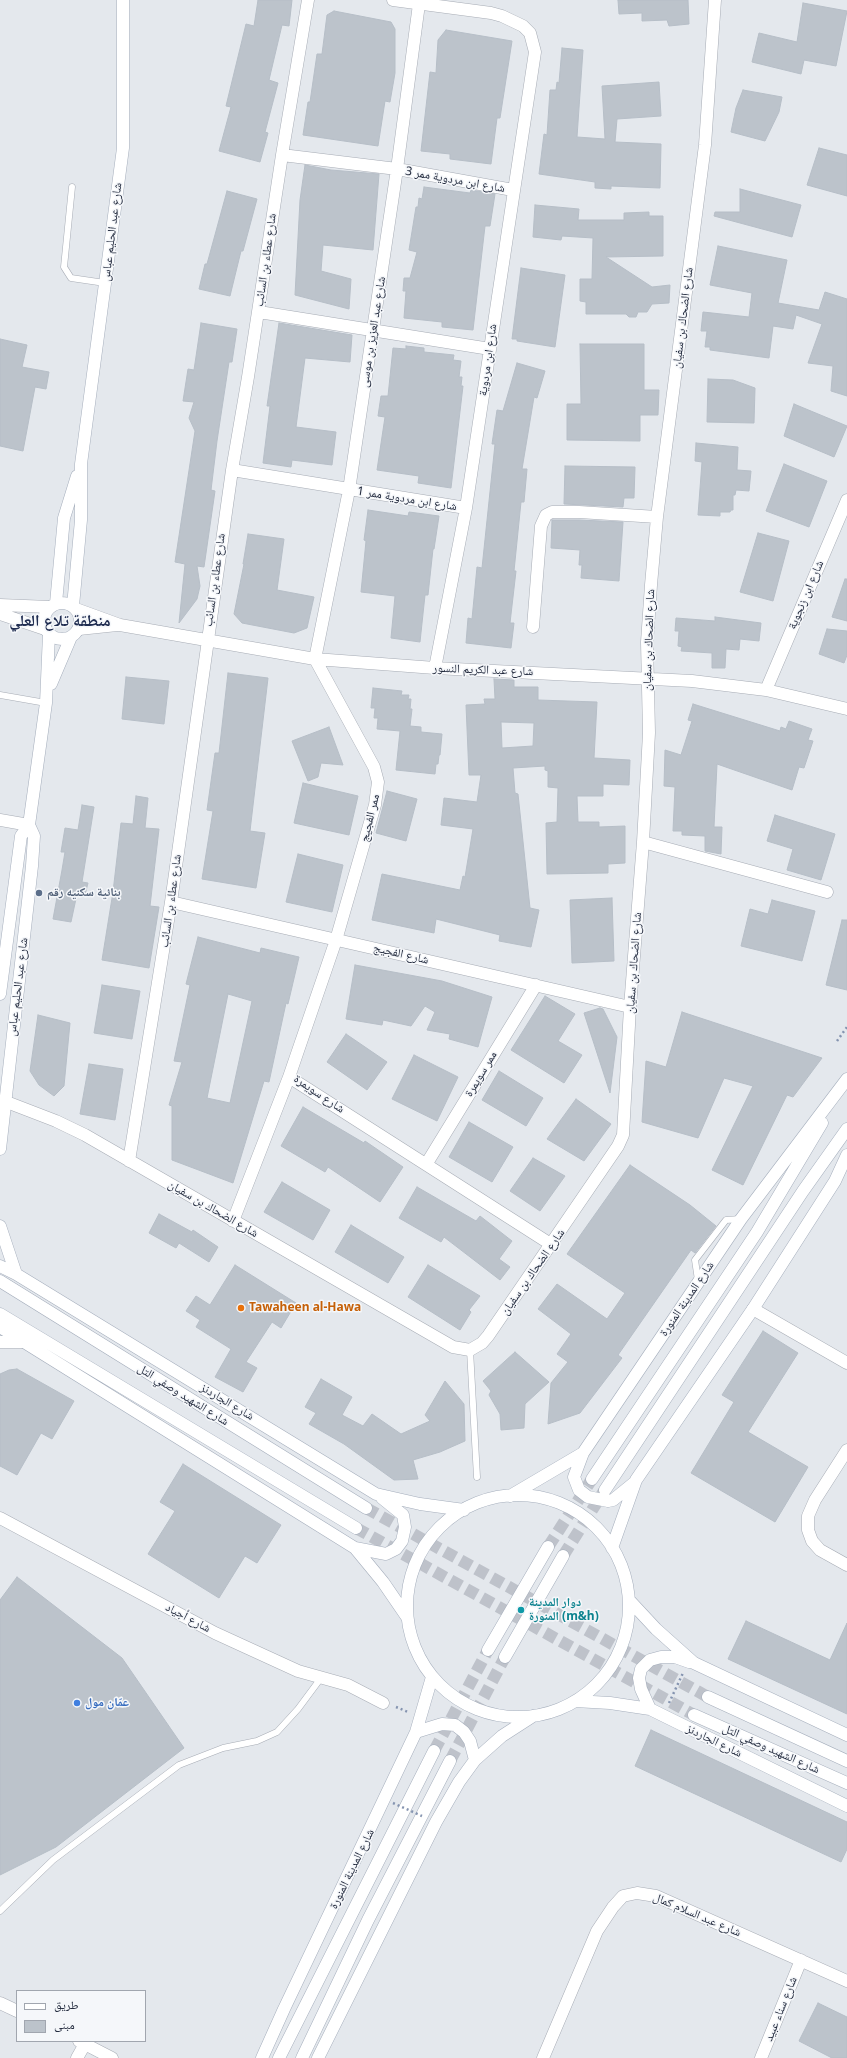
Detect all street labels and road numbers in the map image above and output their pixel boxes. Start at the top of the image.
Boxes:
street label: شارع ابن مردوية ممر 3 [404,164,506,196]
street label: شارع عبد الحليم عباس [99,182,125,282]
street label: شارع عطاء بن السائب [252,213,280,307]
street label: شارع الضحاك بن سفيان [670,267,696,369]
street label: شارع عبد العزيز بن موسى [357,275,389,389]
street label: شارع ابن مردوية [476,323,500,397]
street label: شارع ابن مردوية ممر 1 [356,484,458,514]
street label: شارع عطاء بن السائب [201,533,229,627]
street label: شارع ابن زنجوية [785,558,827,632]
street label: شارع الضحاك بن سفيان [640,589,658,691]
street label: شارع عبد الكريم النسور [432,661,534,679]
street label: ممر الفجيج [357,793,383,843]
street label: شارع عطاء بن السائب [157,854,185,948]
street label: شارع الضحاك بن سفيان [623,912,645,1014]
street label: شارع عبد الحليم عباس [5,937,31,1037]
street label: شارع الفجيج [372,941,430,967]
street label: ممر سويمرة [462,1049,500,1099]
street label: شارع سويمرة [291,1072,347,1116]
street label: شارع الضحاك بن سفيان [165,1177,261,1241]
street label: شارع الضحاك بن سفيان [498,1226,568,1318]
street label: شارع المدينة المنورة [657,1259,717,1339]
street label: شارع الشهيد وصفي التل [135,1361,231,1429]
street label: شارع الجاردنز [198,1380,256,1424]
street label: شارع أجياد [163,1600,213,1636]
street label: شارع الجاردنز [684,1721,744,1761]
street label: شارع الشهيد وصفي التل [720,1721,822,1777]
street label: شارع المدينة المنورة [326,1827,378,1911]
street label: شارع عبد السلام كمال [651,1890,743,1940]
street label: شارع سناء عبيد [762,1975,800,2043]

